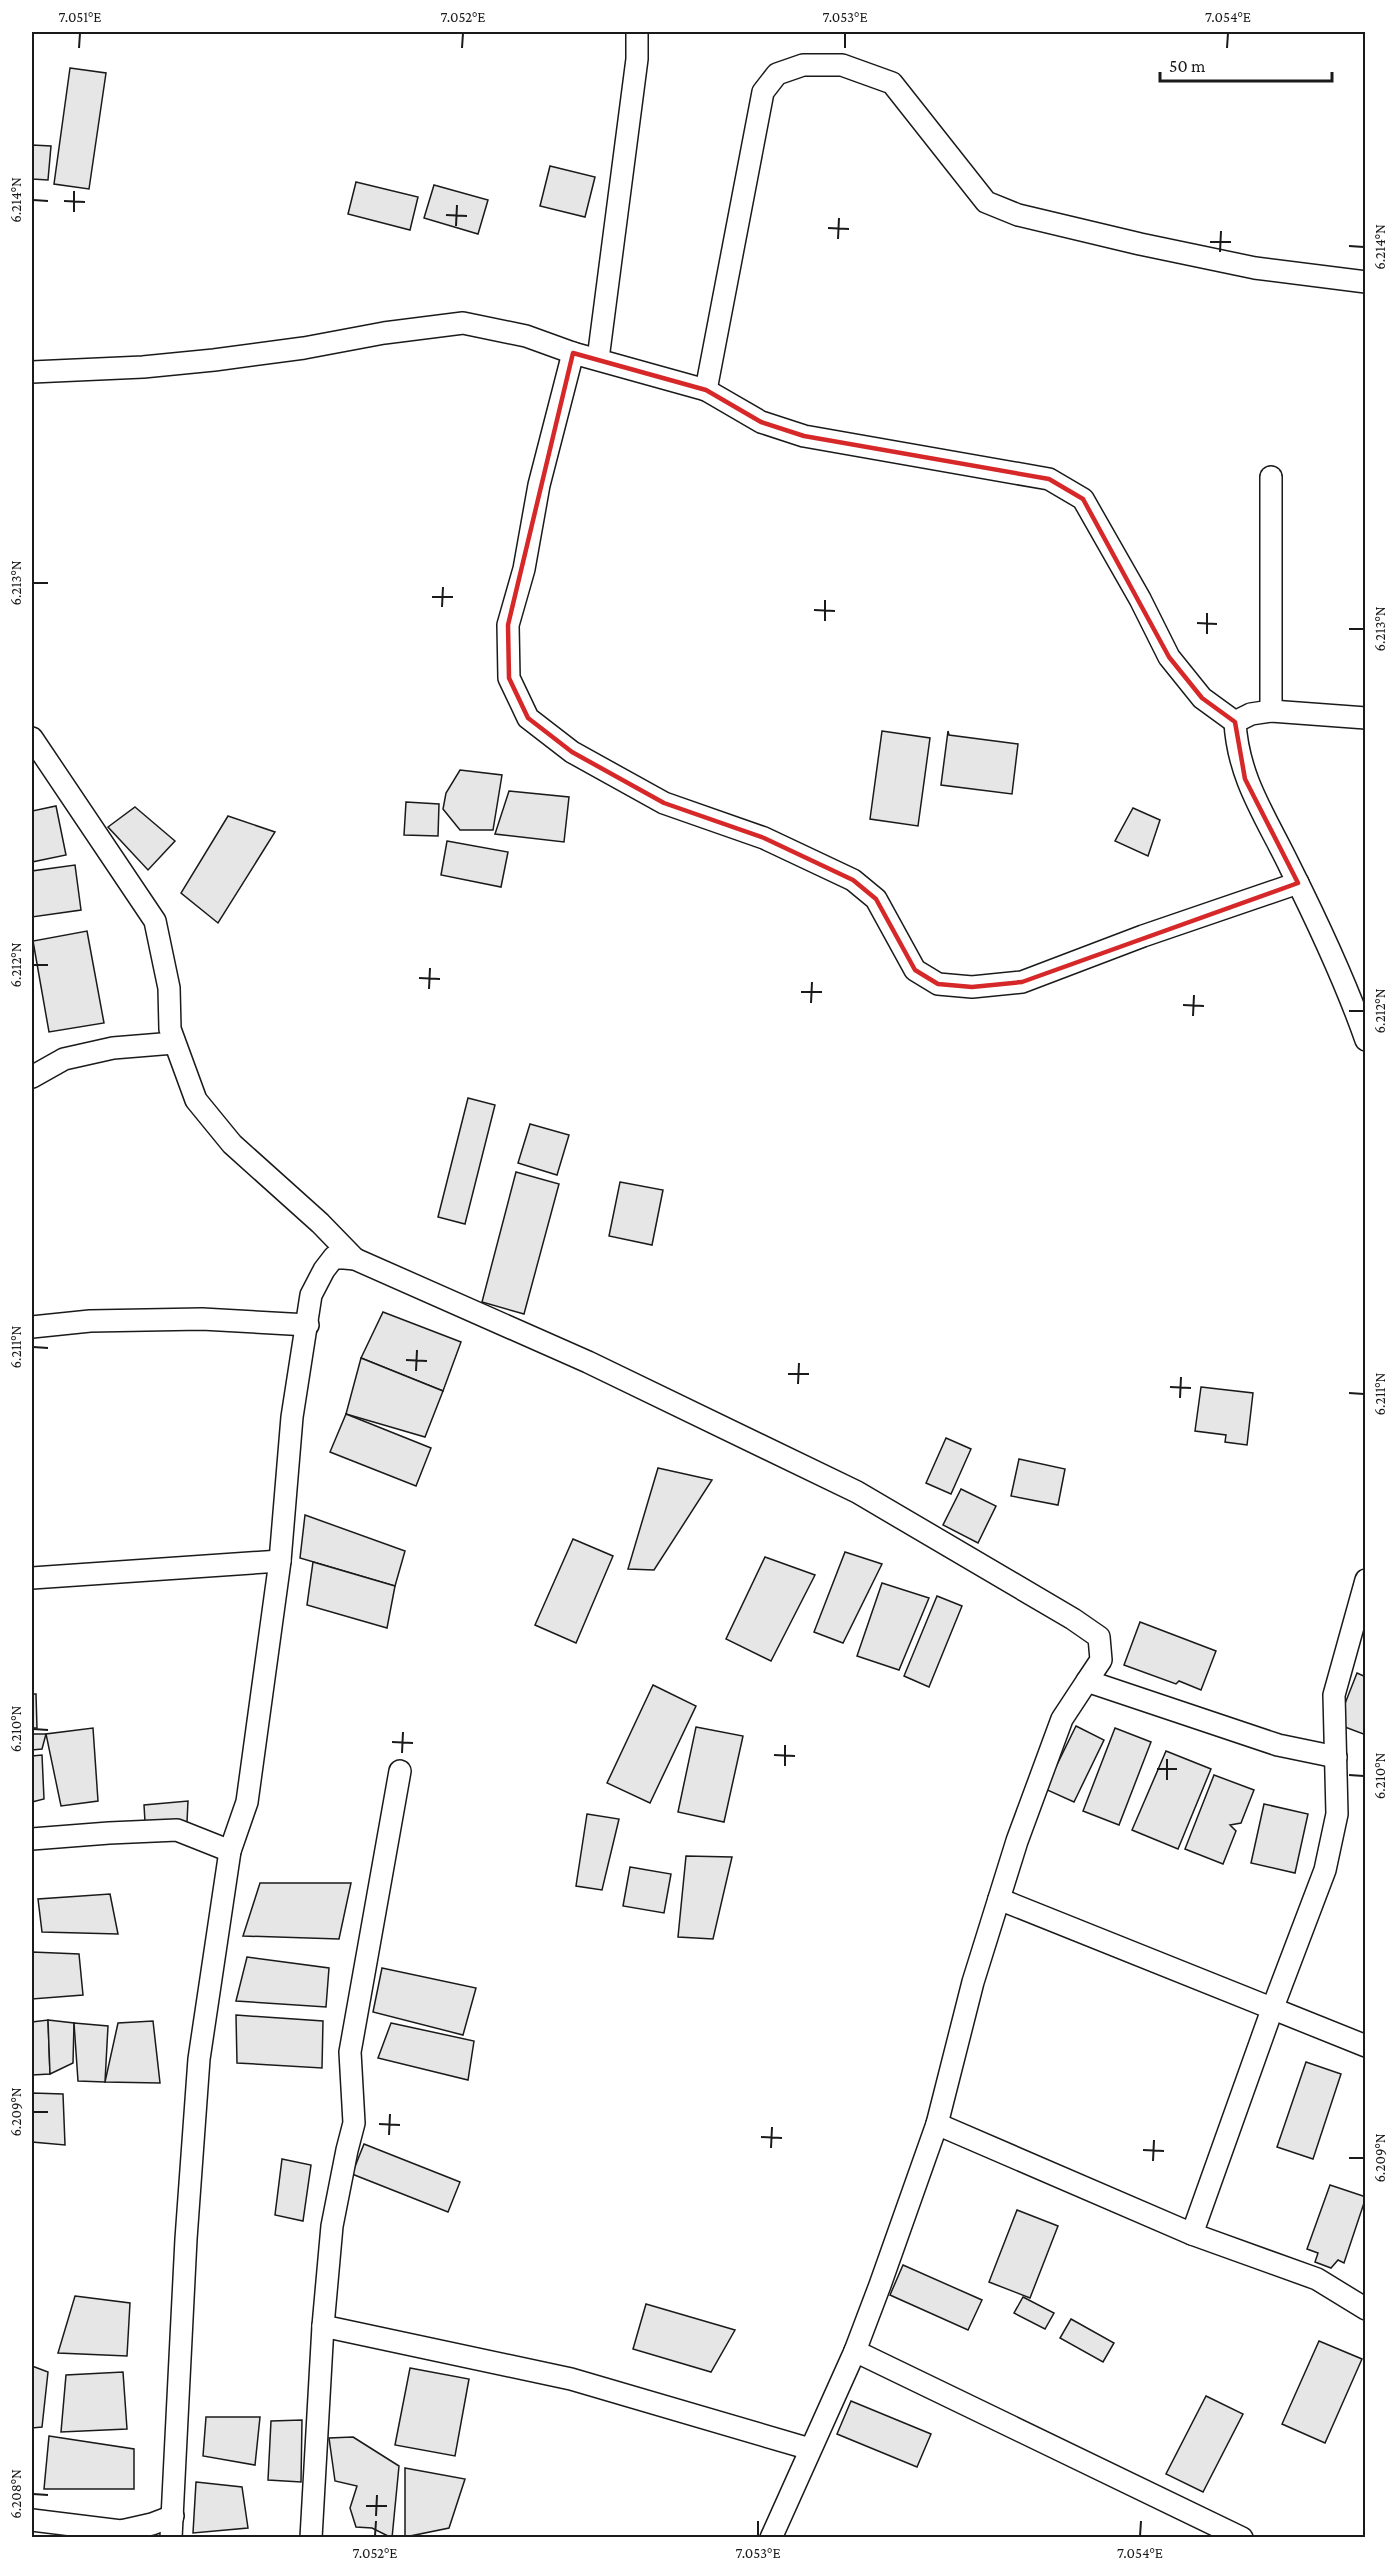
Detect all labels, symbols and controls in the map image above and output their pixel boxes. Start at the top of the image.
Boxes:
text: 7.051°E [59,9,101,25]
text: 7.052°E [441,9,485,25]
text: 7.053°E [822,9,868,25]
text: 7.054°E [1205,9,1251,25]
scale bar [1160,45,1332,83]
text: 50 m [1169,56,1206,76]
text: 6.214°N [8,177,24,223]
text: 6.214°N [1372,224,1388,270]
text: 6.213°N [8,560,24,606]
text: 6.213°N [1372,606,1388,652]
text: 6.212°N [8,942,24,988]
text: 6.212°N [1372,988,1388,1034]
text: 6.211°N [8,1325,24,1368]
text: 6.211°N [1372,1372,1388,1415]
text: 6.210°N [8,1706,24,1752]
text: 6.210°N [1372,1753,1388,1799]
text: 6.209°N [8,2087,24,2137]
text: 6.209°N [1372,2133,1388,2183]
text: 6.208°N [8,2469,24,2519]
text: 7.052°E [353,2545,397,2561]
text: 7.053°E [735,2545,781,2561]
text: 7.054°E [1117,2545,1163,2561]

